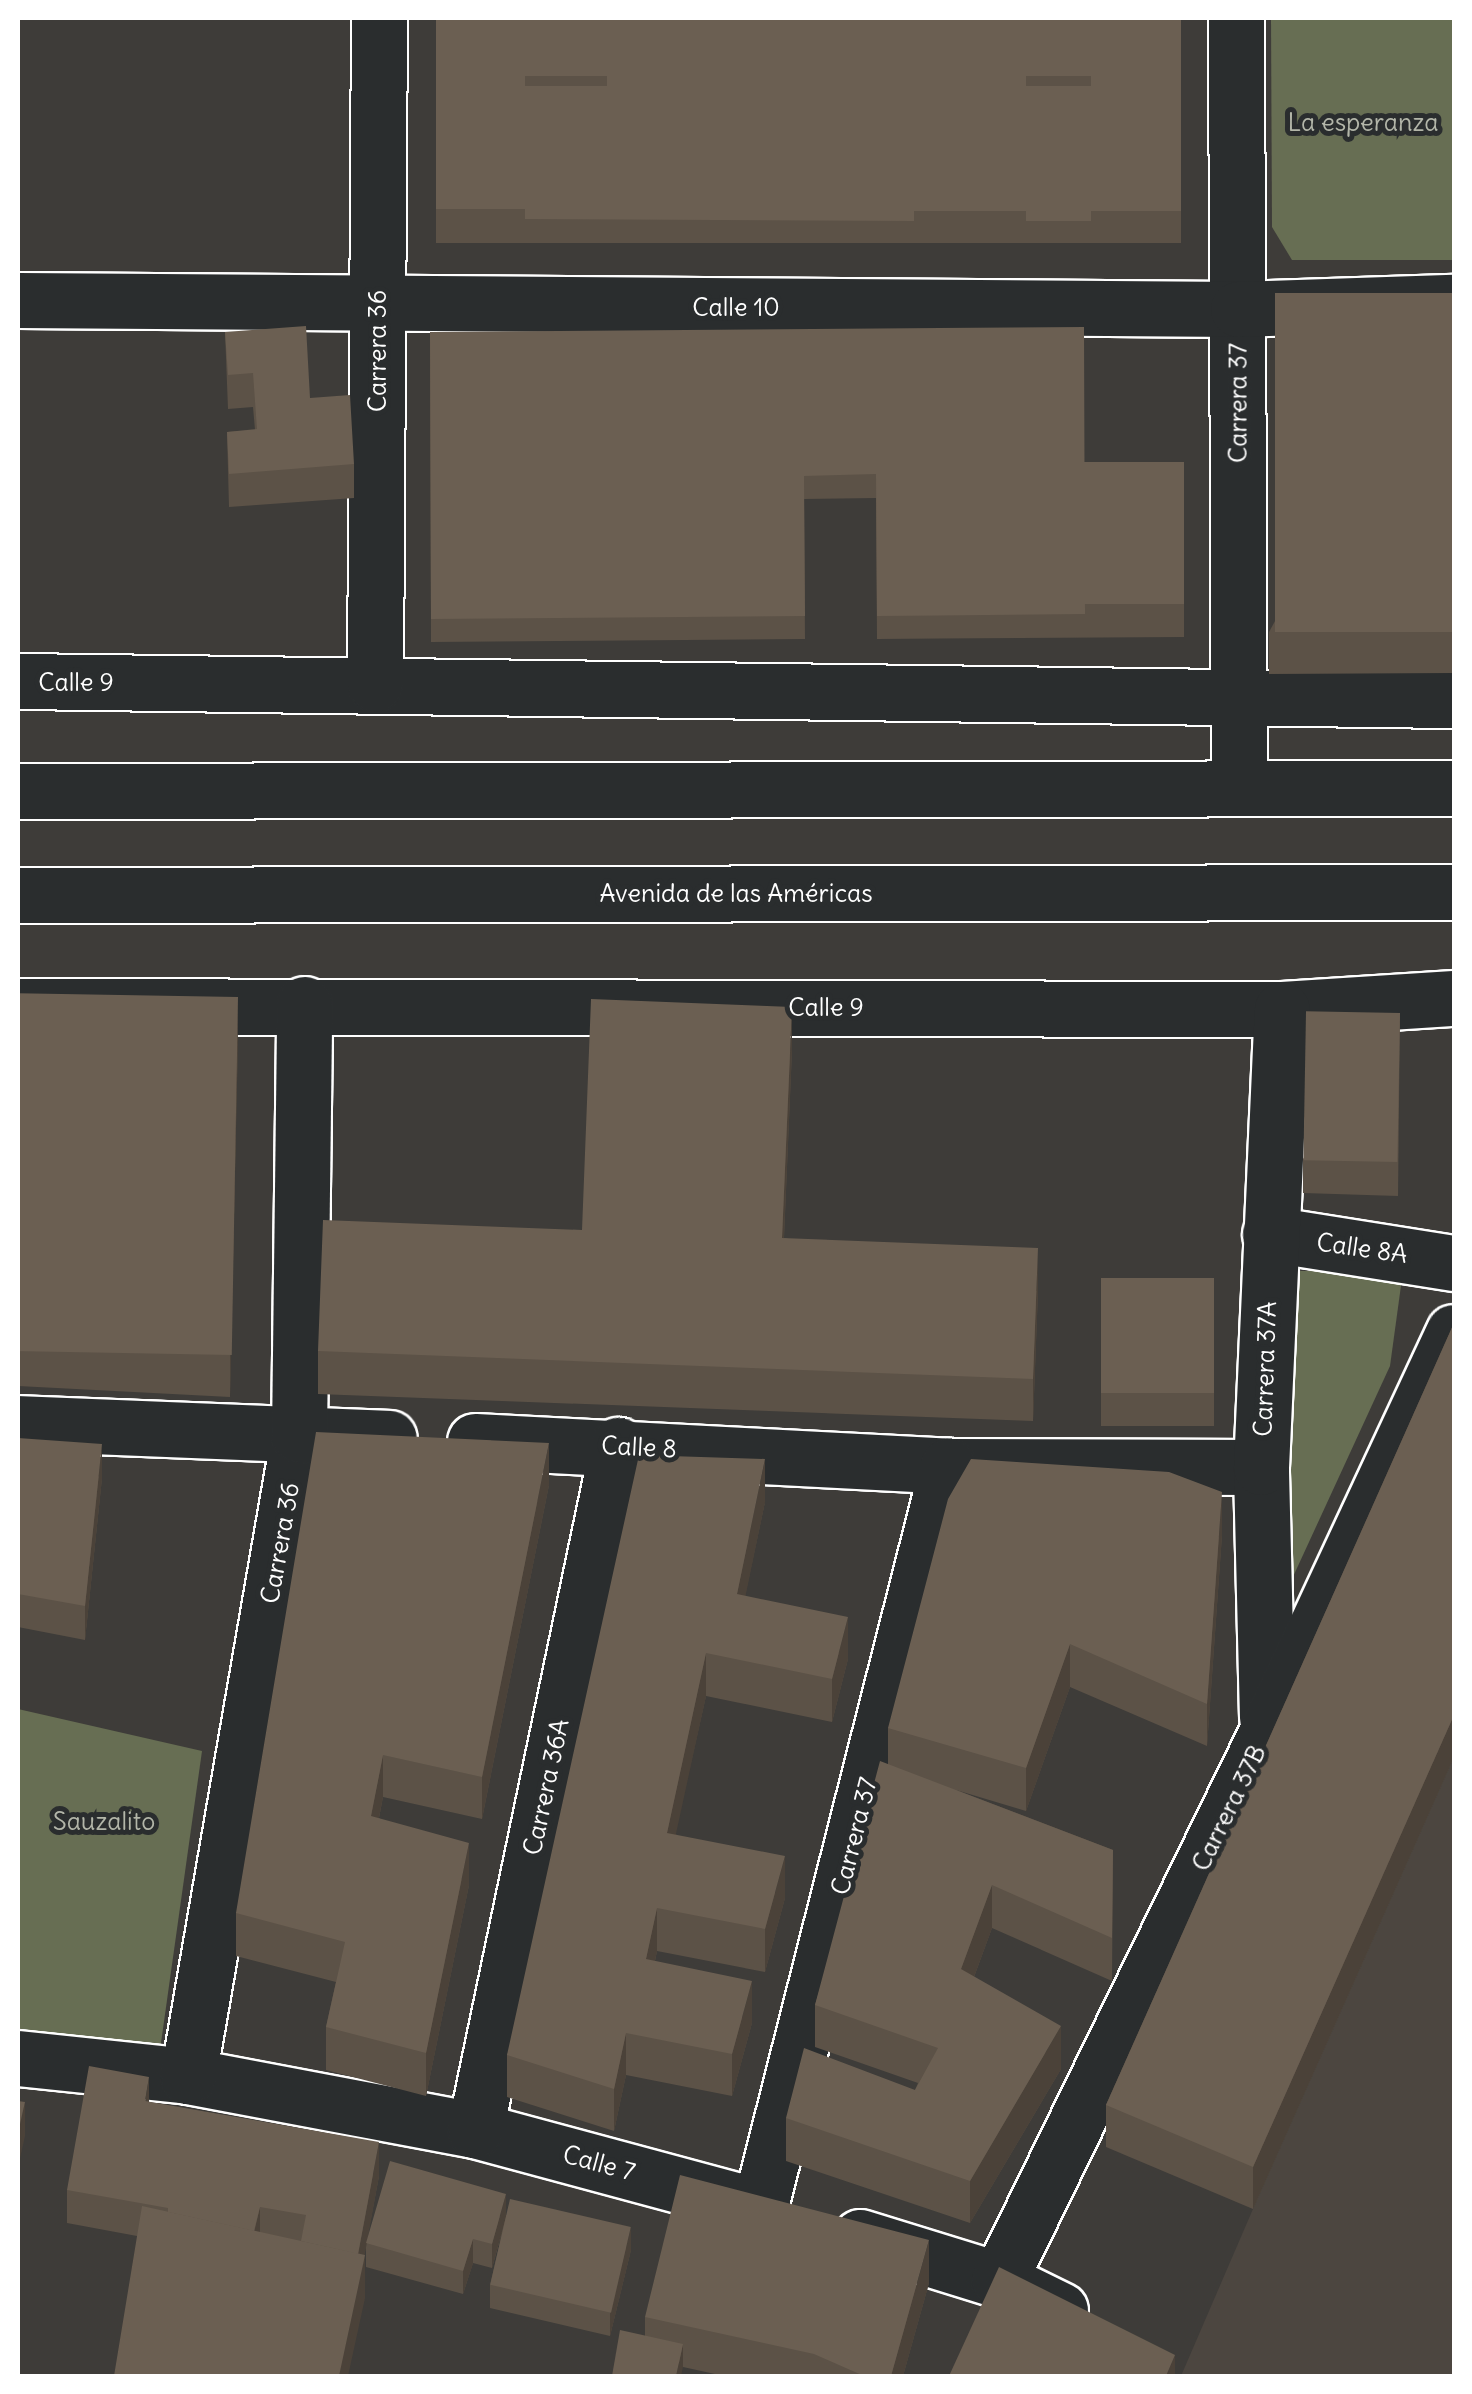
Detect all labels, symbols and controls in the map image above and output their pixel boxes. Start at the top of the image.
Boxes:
park label: La esperanza [1288,107,1438,137]
street label: Carrera 36 [362,290,392,412]
street label: Calle 10 [692,292,780,322]
street label: Carrera 37 [1223,343,1253,463]
street label: Calle 9 [38,667,114,697]
street label: Avenida de las Américas [599,878,873,908]
street label: Calle 9 [788,992,864,1022]
street label: Calle 8A [1315,1227,1409,1269]
street label: Carrera 37A [1248,1301,1282,1437]
street label: Calle 8 [600,1430,678,1464]
street label: Carrera 36 [255,1480,305,1606]
street label: Carrera 36A [517,1716,575,1858]
street label: Carrera 37B [1186,1740,1272,1876]
street label: Carrera 37 [825,1774,883,1898]
park label: Sauzalito [53,1806,155,1836]
street label: Calle 7 [560,2139,638,2187]

